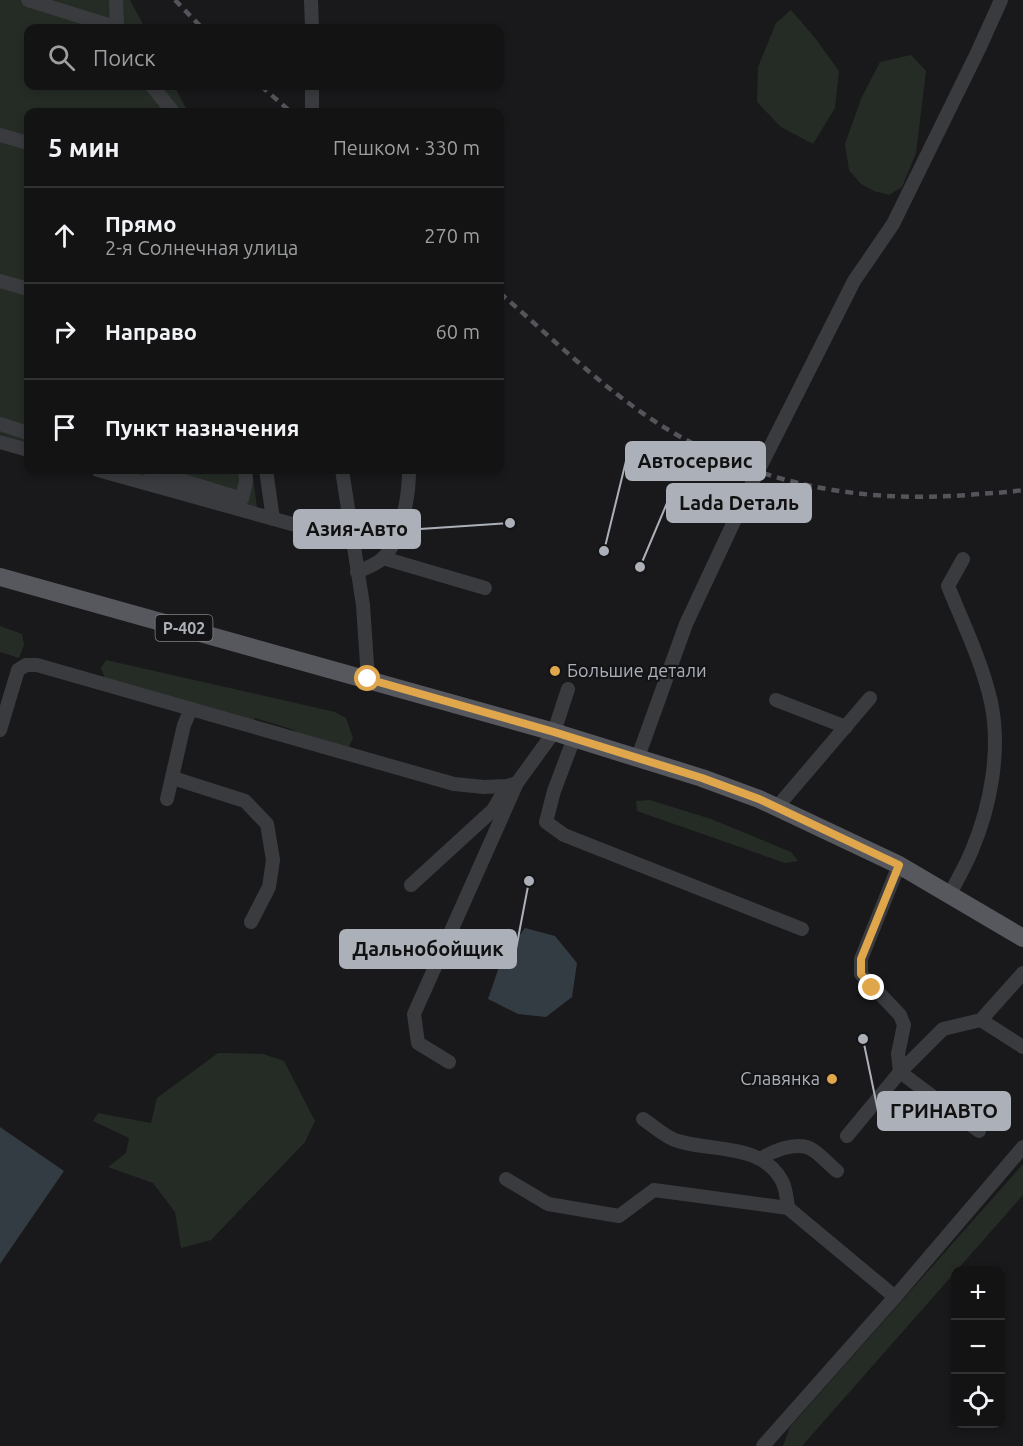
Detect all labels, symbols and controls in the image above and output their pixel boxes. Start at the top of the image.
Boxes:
search box [24,24,504,90]
icon: search [45,41,78,74]
text: Поиск [93,45,156,70]
text: 5 мин [48,133,120,162]
text: Пешком · 330 m [333,136,480,159]
text: Прямо [105,211,176,236]
icon: ahead [48,219,81,252]
text: 270 m [424,224,480,247]
text: 2-я Солнечная улица [105,236,298,259]
icon: right [48,315,81,348]
text: Направо [105,319,197,344]
text: 60 m [436,320,480,343]
icon: arrive [48,411,81,444]
text: Пункт назначения [105,415,299,440]
callout: Автосервис [626,442,765,480]
text: Автосервис [637,449,753,472]
callout: Lada Dеталь [667,484,811,522]
text: Lada Dеталь [679,491,799,514]
callout: Азия-Авто [294,510,420,548]
text: Азия-Авто [306,517,408,540]
road number: Р-402 [156,615,213,641]
place label: Большие детали [567,660,707,680]
marker: Большие детали [548,664,562,678]
route start [354,665,380,691]
callout: Дальнобойщик [340,930,516,968]
text: Дальнобойщик [352,937,504,960]
route end [858,974,884,1000]
place label: Славянка [740,1068,820,1088]
marker: Славянка [825,1072,839,1086]
callout: ГРИНАВТО [878,1092,1010,1130]
text: ГРИНАВТО [890,1099,998,1122]
map controls [951,1266,1005,1428]
button: + [951,1266,1005,1320]
button: − [951,1320,1005,1374]
button: locate [951,1374,1005,1428]

